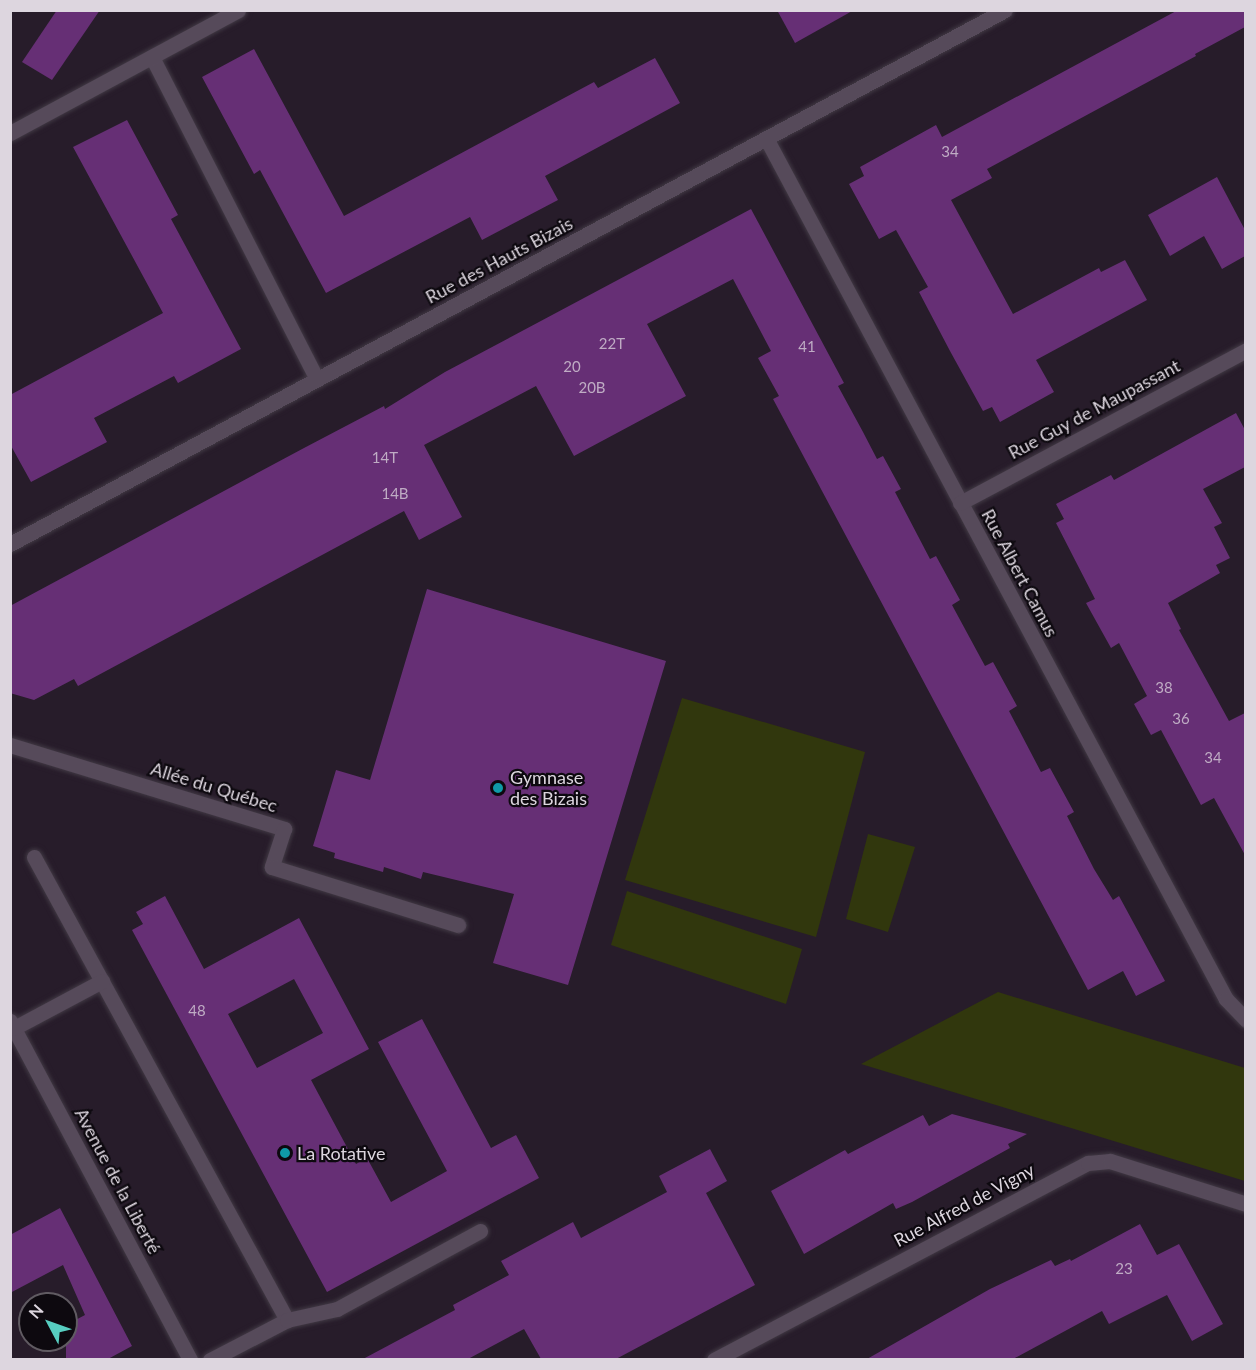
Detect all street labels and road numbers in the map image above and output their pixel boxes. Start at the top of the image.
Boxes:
street label: Rue des Hauts Bizais [422,212,576,308]
street label: Rue Guy de Maupassant [1004,355,1184,463]
street label: Rue Albert Camus [977,505,1063,641]
street label: Allée du Québec [148,758,280,816]
street label: Avenue de la Liberté [70,1104,166,1258]
street label: Rue Alfred de Vigny [889,1159,1039,1251]

